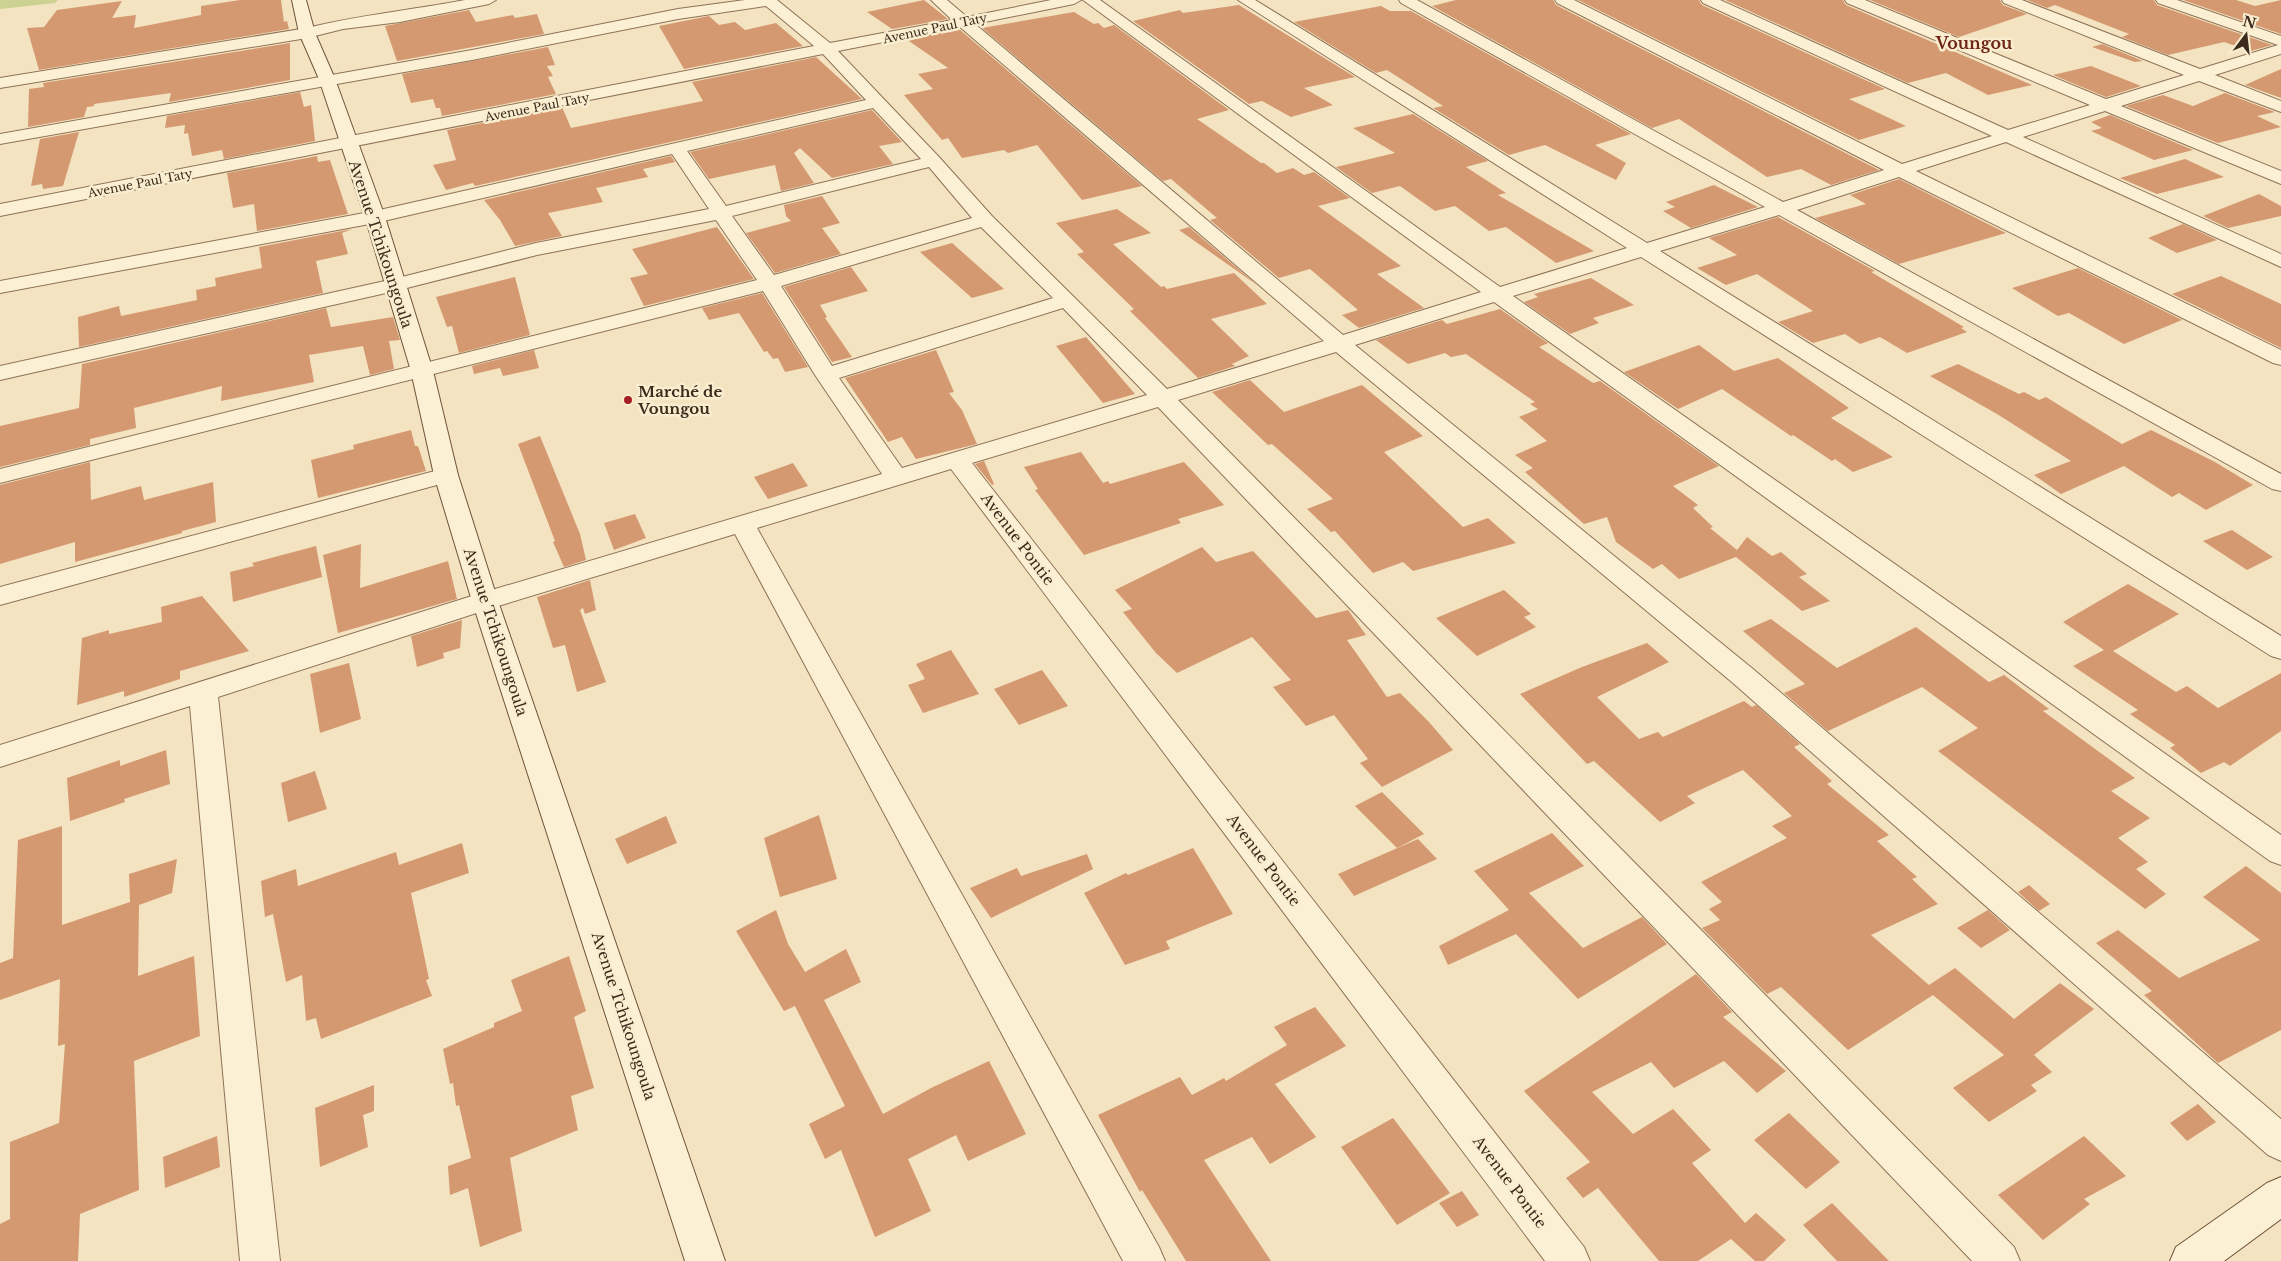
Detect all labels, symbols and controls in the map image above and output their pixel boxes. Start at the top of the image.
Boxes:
street label: Avenue Paul Taty [881,10,989,47]
north arrow [2221,10,2271,60]
text: N [2241,12,2258,33]
district label: Voungou [1935,33,2013,53]
street label: Avenue Paul Taty [482,89,591,125]
street label: Avenue Tchikoungoula [345,157,417,331]
street label: Avenue Paul Taty [85,165,194,201]
place label: Marché de Voungou [637,382,723,418]
marker: Marché de Voungou [622,394,634,406]
street label: Avenue Pontie [976,488,1059,589]
street label: Avenue Tchikoungoula [460,545,532,719]
street label: Avenue Pontie [1222,809,1305,910]
street label: Avenue Tchikoungoula [588,929,660,1103]
street label: Avenue Pontie [1468,1131,1551,1232]

